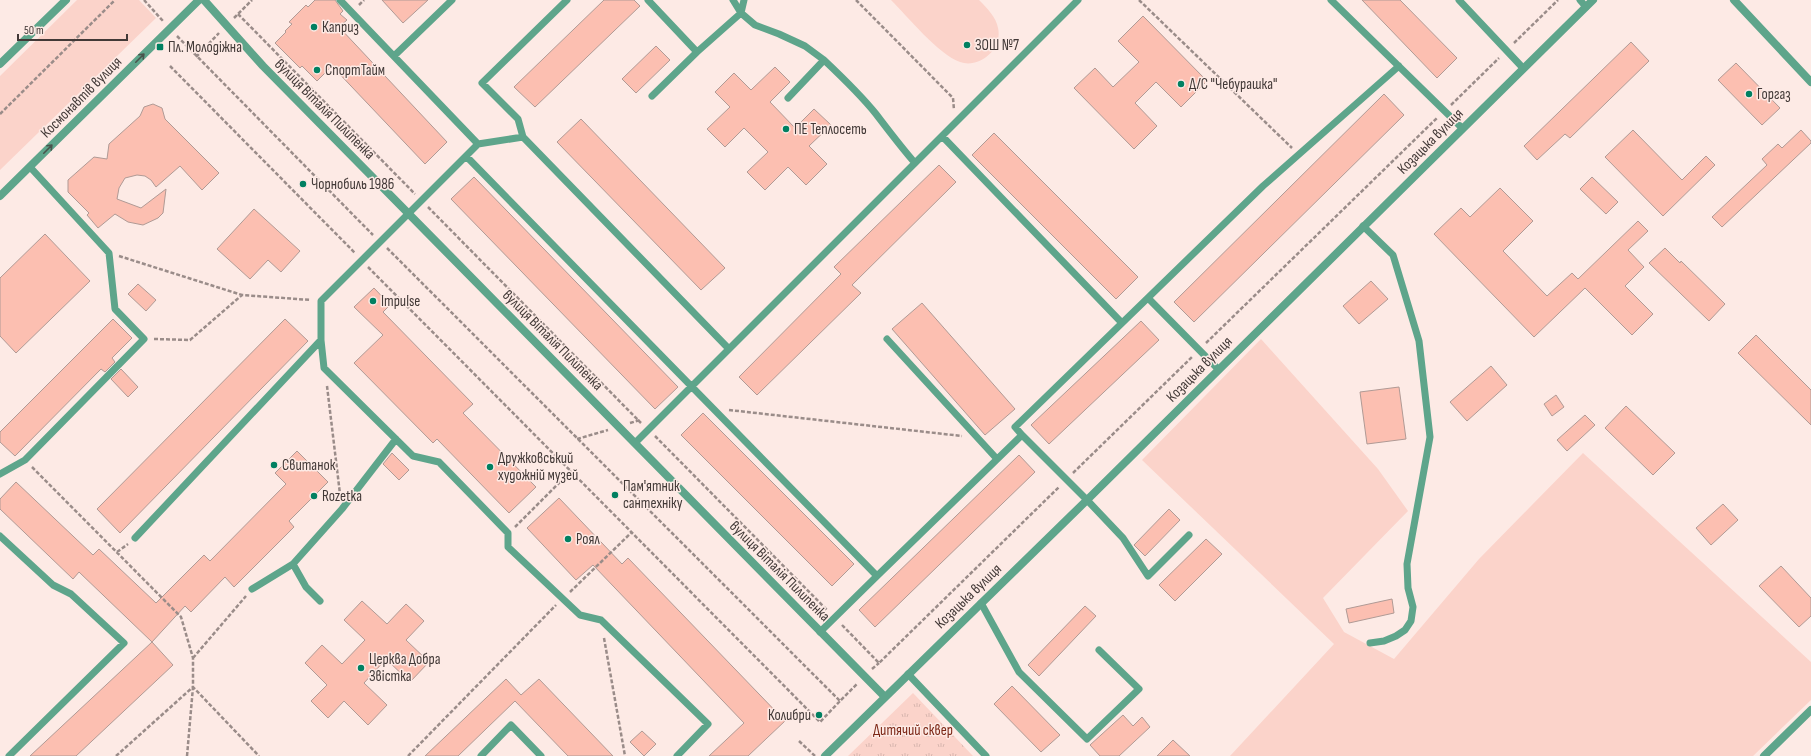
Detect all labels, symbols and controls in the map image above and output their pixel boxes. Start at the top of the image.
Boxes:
scale bar [18,16,127,42]
place label: Каприз [322,18,359,37]
marker: Каприз [309,22,319,32]
text: 50 m [24,23,44,38]
place label: ЗОШ №7 [975,36,1019,55]
place label: Пл. Молодіжна [168,38,242,57]
marker: ЗОШ №7 [962,40,972,50]
marker: Пл. Молодіжна [155,42,165,52]
street label: Космонавтів вулиця [37,53,126,142]
one-way arrow [135,53,145,63]
street label: вулиця Віталія Пилипенка [270,55,379,164]
place label: СпортТайм [325,61,385,80]
marker: СпортТайм [312,65,322,75]
place label: Д/С "Чебурашка" [1189,75,1277,94]
marker: Д/С "Чебурашка" [1176,79,1186,89]
place label: Горгаз [1757,85,1791,104]
marker: Горгаз [1744,89,1754,99]
street label: Козацька вулиця [1393,104,1467,178]
place label: ПЕ Теплосеть [794,120,867,139]
marker: ПЕ Теплосеть [781,124,791,134]
one-way arrow [43,144,53,154]
place label: Чорнобиль 1986 [311,175,394,194]
marker: Чорнобиль 1986 [298,179,308,189]
street label: вулиця Віталія Пилипенка [498,286,607,395]
place label: Impulse [381,292,420,311]
marker: Impulse [368,296,378,306]
street label: Козацька вулиця [1162,332,1236,406]
place label: Дружковський художній музей [498,449,578,485]
place label: Свитанок [282,456,336,475]
marker: Свитанок [269,460,279,470]
marker: Дружковський художній музей [485,462,495,472]
place label: Пам'ятник сантехніку [623,477,683,513]
place label: Rozetka [322,487,362,506]
marker: Пам'ятник сантехніку [610,490,620,500]
marker: Rozetka [309,491,319,501]
street label: вулиця Віталія Пилипенка [725,517,834,626]
place label: Роял [576,530,600,549]
marker: Роял [563,534,573,544]
street label: Козацька вулиця [931,560,1006,633]
place label: Церква Добра Звістка [369,650,441,686]
marker: Церква Добра Звістка [356,663,366,673]
place label: Колибри [768,706,811,725]
marker: Колибри [814,710,824,720]
park label: Дитячий сквер [873,721,953,740]

